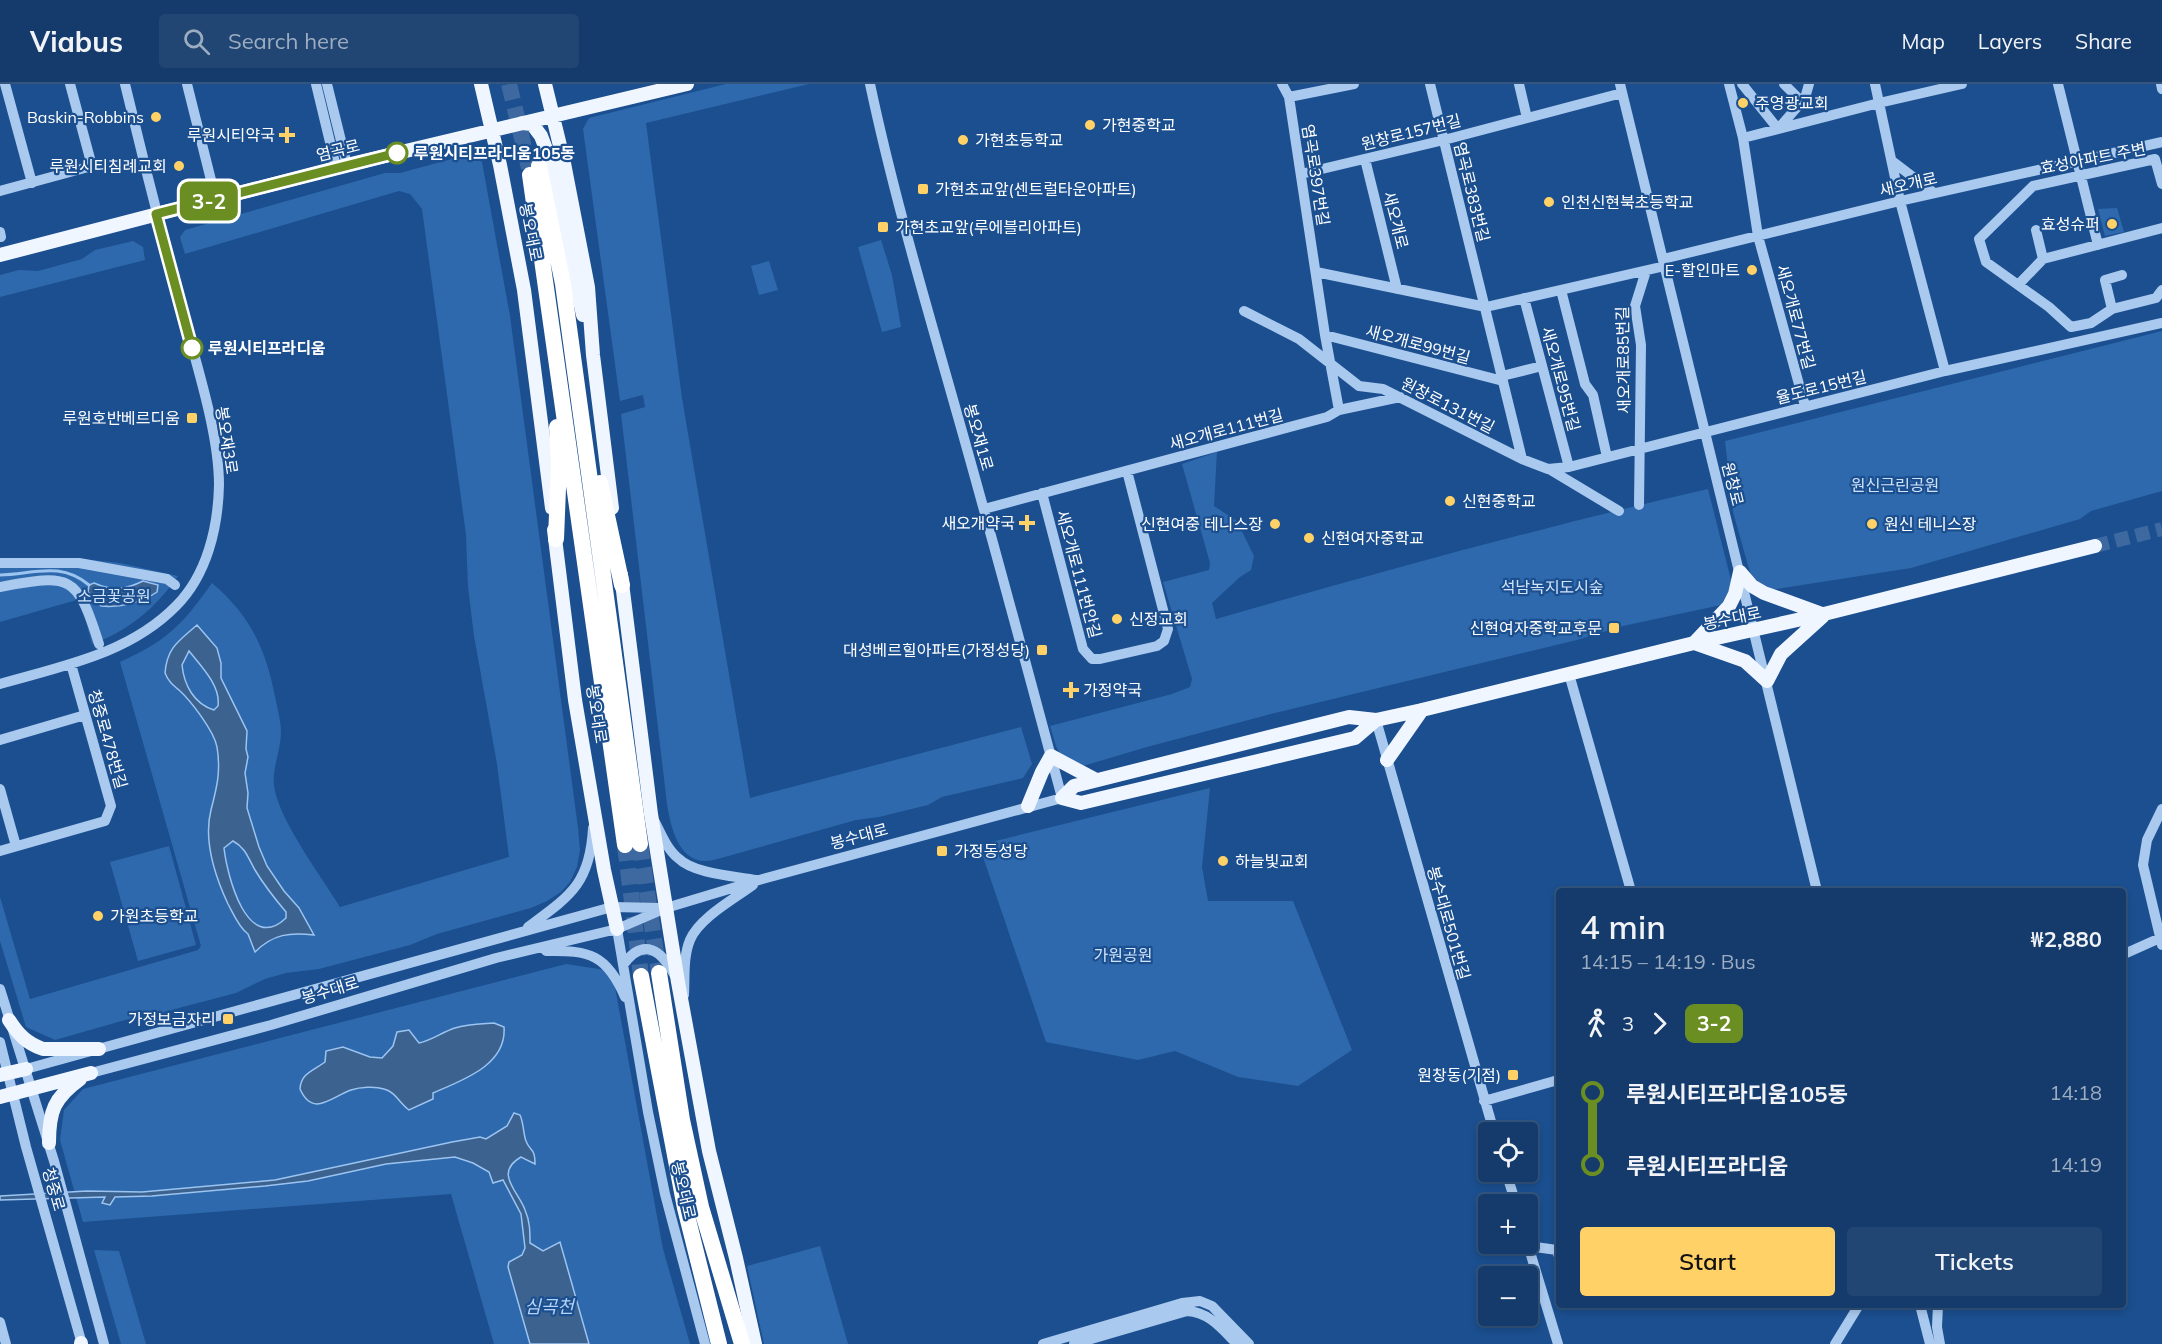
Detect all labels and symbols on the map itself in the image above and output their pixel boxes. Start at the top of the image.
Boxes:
place label: 주영광교회 [1755,93,1829,113]
marker: 주영광교회 [1736,96,1750,110]
place label: Baskin-Robbins [27,107,144,127]
marker: Baskin-Robbins [149,110,163,124]
street label: 원창로157번길 [1359,110,1463,154]
place label: 가현중학교 [1102,115,1176,135]
marker: 가현중학교 [1083,118,1097,132]
street label: 염곡로397번길 [1298,123,1334,227]
place label: 루원시티약국 [187,125,275,145]
marker: 루원시티약국 [280,128,294,142]
place label: 가현초등학교 [975,130,1063,150]
marker: 가현초등학교 [956,133,970,147]
street label: 염곡로 [314,135,362,165]
street label: 효성아파트 주변 [2038,138,2148,178]
street label: 염곡로383번길 [1450,140,1494,244]
marker: 루원시티프라디움105동 [386,142,408,164]
place label: 루원시티프라디움105동 [414,143,575,163]
place label: 루원시티침례교회 [49,156,167,176]
marker: 루원시티침례교회 [172,159,186,173]
street label: 새오개로 [1877,168,1939,200]
place label: 가현초교앞(센트럴타운아파트) [935,179,1137,199]
line badge: 3-2 [174,182,244,220]
marker: 가현초교앞(센트럴타운아파트) [916,182,930,196]
street label: 새오개로 [1379,189,1413,251]
place label: 인천신현북초등학교 [1561,192,1693,212]
marker: 인천신현북초등학교 [1542,195,1556,209]
street label: 봉오대로 [516,201,546,263]
place label: 효성슈퍼 [2041,214,2100,234]
place label: 가현초교앞(루에블리아파트) [895,217,1082,237]
marker: 효성슈퍼 [2105,217,2119,231]
marker: 가현초교앞(루에블리아파트) [876,220,890,234]
place label: E-할인마트 [1665,260,1740,280]
street label: 새오개로77번길 [1772,262,1820,372]
marker: E-할인마트 [1745,263,1759,277]
street label: 새오개로85번길 [1612,306,1634,414]
street label: 새오개로99번길 [1363,320,1473,368]
street label: 새오개로95번길 [1537,324,1585,434]
marker: 루원시티프라디움 [181,337,203,359]
place label: 루원시티프라디움 [208,338,326,358]
street label: 율도로15번길 [1774,366,1868,408]
street label: 원창로131번길 [1398,373,1498,437]
street label: 봉오재1로 [960,401,998,473]
street label: 새오개로111번길 [1167,404,1285,454]
street label: 봉오재3로 [212,405,242,476]
place label: 루원호반베르디움 [62,408,180,428]
marker: 루원호반베르디움 [185,411,199,425]
street label: 원창로 [1718,460,1748,508]
park label: 원신근린공원 [1851,475,1939,495]
place label: 신현중학교 [1462,491,1536,511]
marker: 신현중학교 [1443,494,1457,508]
street label: 새오개로111번안길 [1052,508,1106,640]
place label: 새오개약국 [941,513,1015,533]
place label: 신현여중 테니스장 [1141,514,1263,534]
place label: 원신 테니스장 [1884,514,1977,534]
marker: 새오개약국 [1020,516,1034,530]
marker: 신현여중 테니스장 [1268,517,1282,531]
marker: 원신 테니스장 [1865,517,1879,531]
place label: 신현여자중학교 [1321,528,1424,548]
marker: 신현여자중학교 [1302,531,1316,545]
park label: 석남녹지도시숲 [1500,577,1604,597]
park label: 소금꽃공원 [77,586,151,606]
street label: 봉수대로 [1701,602,1763,634]
place label: 신정교회 [1129,609,1188,629]
marker: 신정교회 [1110,612,1124,626]
place label: 신현여자중학교후문 [1470,618,1602,638]
marker: 신현여자중학교후문 [1607,621,1621,635]
place label: 대성베르힐아파트(가정성당) [843,640,1030,660]
marker: 대성베르힐아파트(가정성당) [1035,643,1049,657]
place label: 가정약국 [1083,680,1142,700]
street label: 봉오대로 [583,683,612,745]
marker: 가정약국 [1064,683,1078,697]
street label: 청중로478번길 [84,687,132,791]
street label: 봉수대로 [828,819,890,853]
place label: 가정동성당 [954,841,1028,861]
marker: 가정동성당 [935,844,949,858]
place label: 하늘빛교회 [1235,851,1309,871]
marker: 하늘빛교회 [1216,854,1230,868]
street label: 봉수대로501번길 [1423,864,1475,982]
place label: 가원초등학교 [110,906,198,926]
marker: 가원초등학교 [91,909,105,923]
park label: 가원공원 [1094,945,1152,965]
street label: 봉수대로 [299,972,361,1008]
place label: 가정보금자리 [128,1009,216,1029]
marker: 가정보금자리 [221,1012,235,1026]
place label: 원창동(기점) [1417,1065,1501,1085]
marker: 원창동(기점) [1506,1068,1520,1082]
street label: 봉오대로 [668,1159,700,1221]
street label: 청중로 [38,1165,70,1213]
water label: 심곡천 [524,1295,576,1318]

